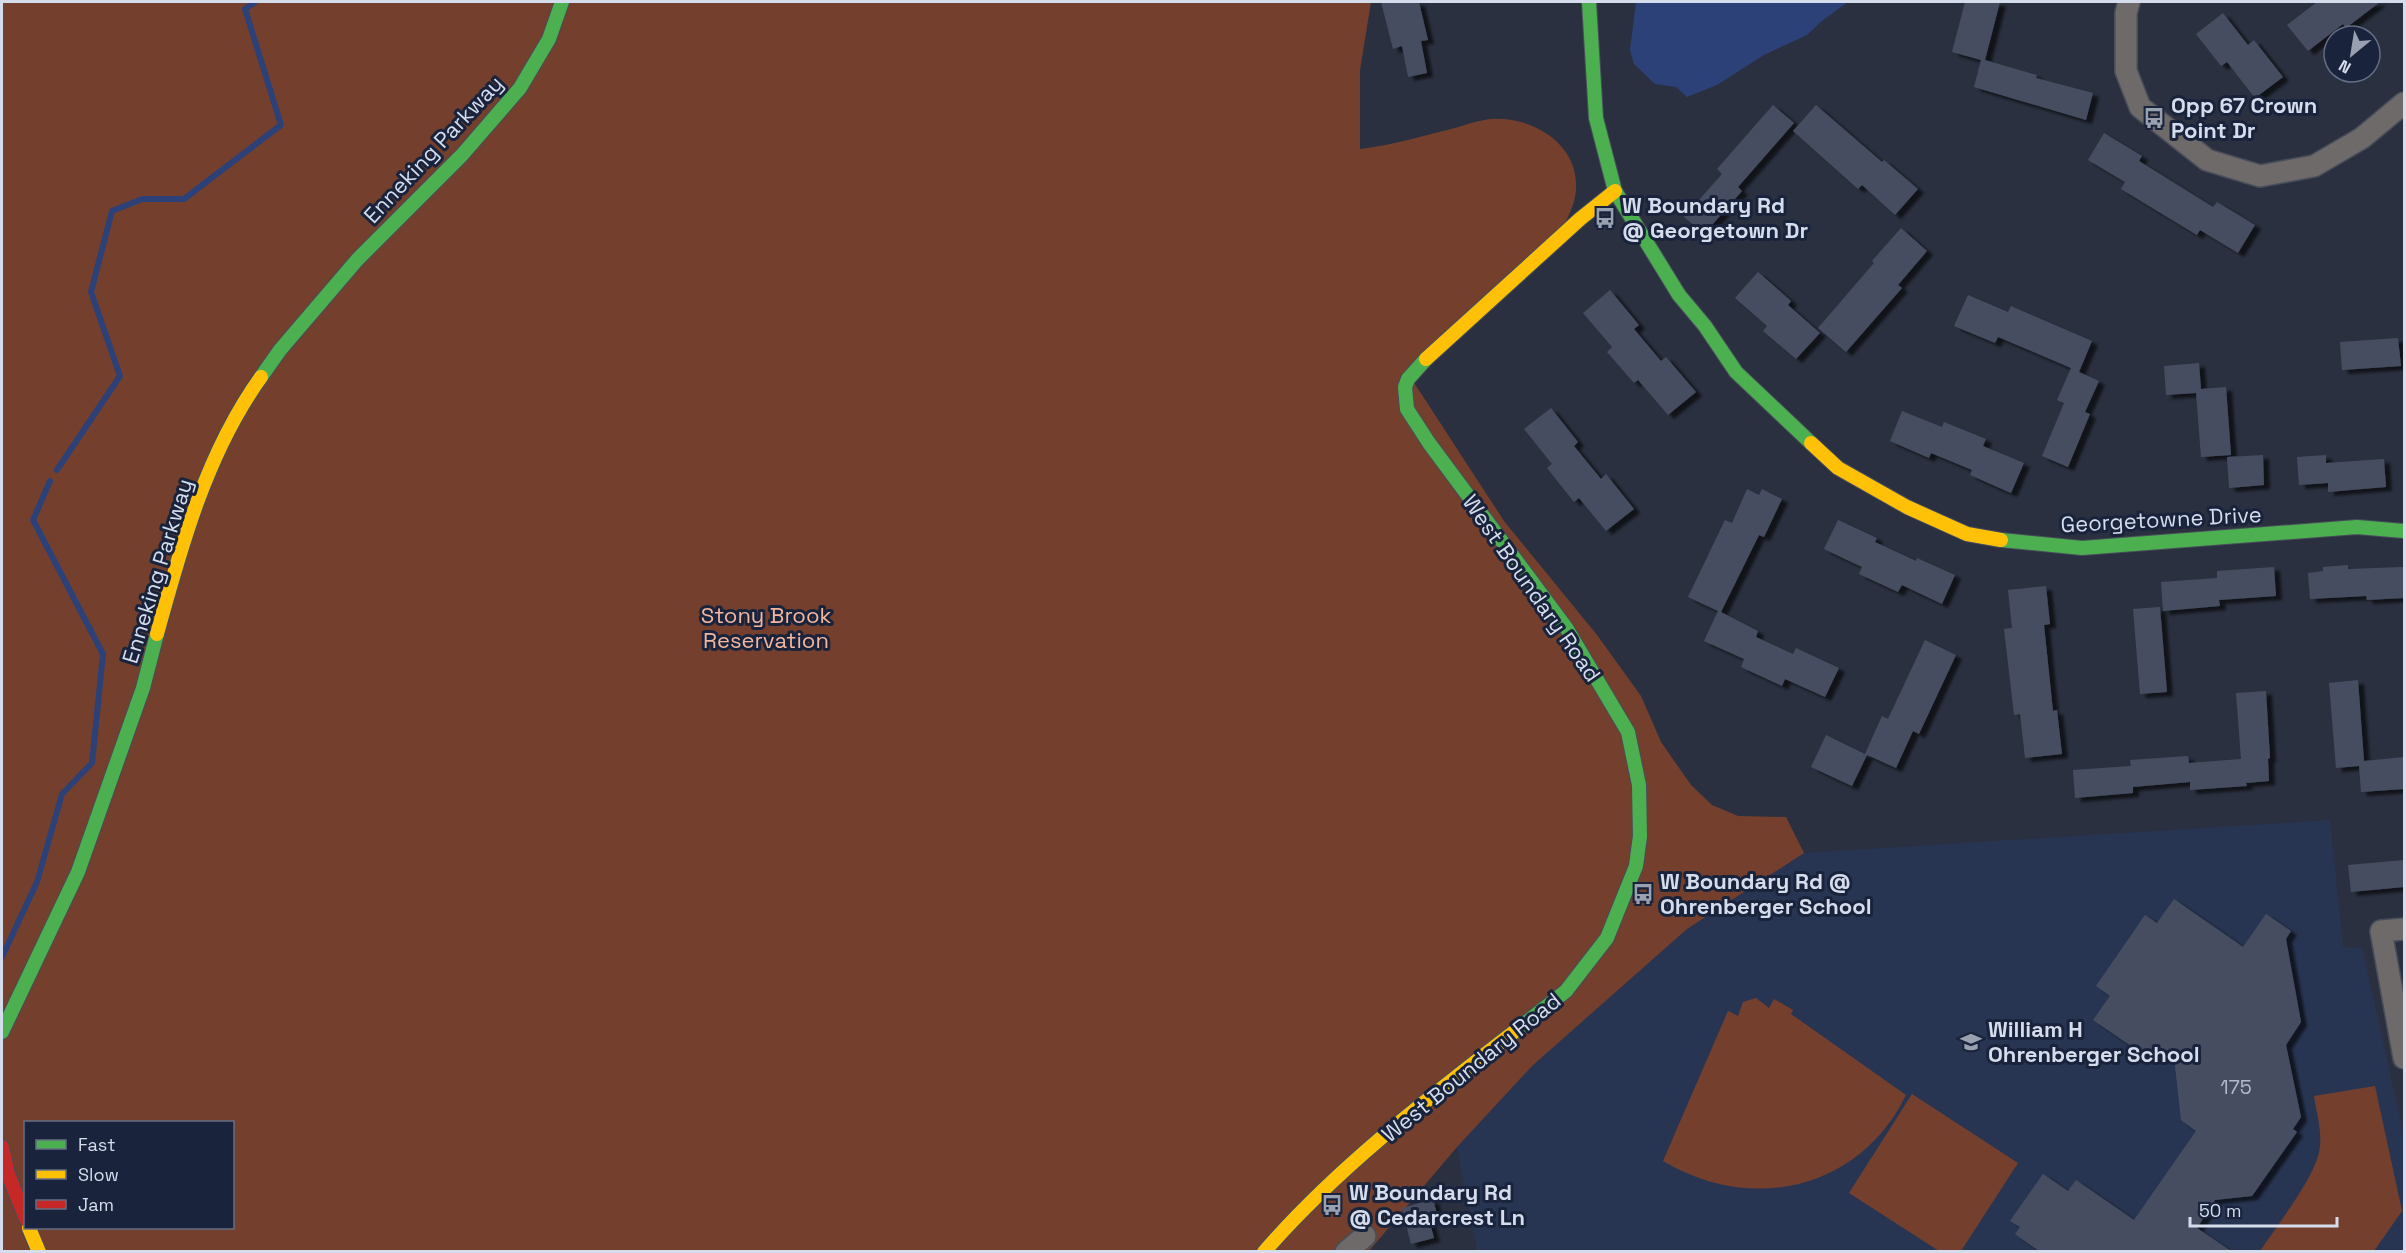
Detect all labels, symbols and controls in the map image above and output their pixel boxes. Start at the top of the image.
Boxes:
north arrow [2322,24,2382,84]
text: N [2335,55,2355,78]
street label: Enneking Parkway [357,69,509,229]
place label: Opp 67 Crown Point Dr [2171,91,2317,144]
bus stop icon: Opp 67 Crown Point Dr [2142,106,2166,130]
place label: W Boundary Rd @ Georgetown Dr [1622,191,1808,244]
bus stop icon: W Boundary Rd @ Georgetown Dr [1593,206,1617,230]
street label: Enneking Parkway [116,475,198,667]
street label: West Boundary Road [1457,489,1607,687]
street label: Georgetowne Drive [2060,500,2262,538]
park label: Stony Brook Reservation [701,601,832,654]
place label: W Boundary Rd @ Ohrenberger School [1660,867,1872,920]
bus stop icon: W Boundary Rd @ Ohrenberger School [1631,882,1655,906]
street label: West Boundary Road [1376,986,1566,1148]
place label: William H Ohrenberger School [1988,1015,2200,1068]
school or university icon: William H Ohrenberger School [1959,1030,1983,1054]
house number: 175 [2220,1074,2252,1100]
legend [24,1121,234,1229]
text: Fast [78,1133,115,1156]
text: Slow [78,1163,119,1186]
place label: W Boundary Rd @ Cedarcrest Ln [1349,1178,1525,1231]
scale bar [2190,1190,2337,1228]
text: Jam [78,1193,114,1216]
bus stop icon: W Boundary Rd @ Cedarcrest Ln [1320,1193,1344,1217]
text: 50 m [2199,1199,2241,1222]

